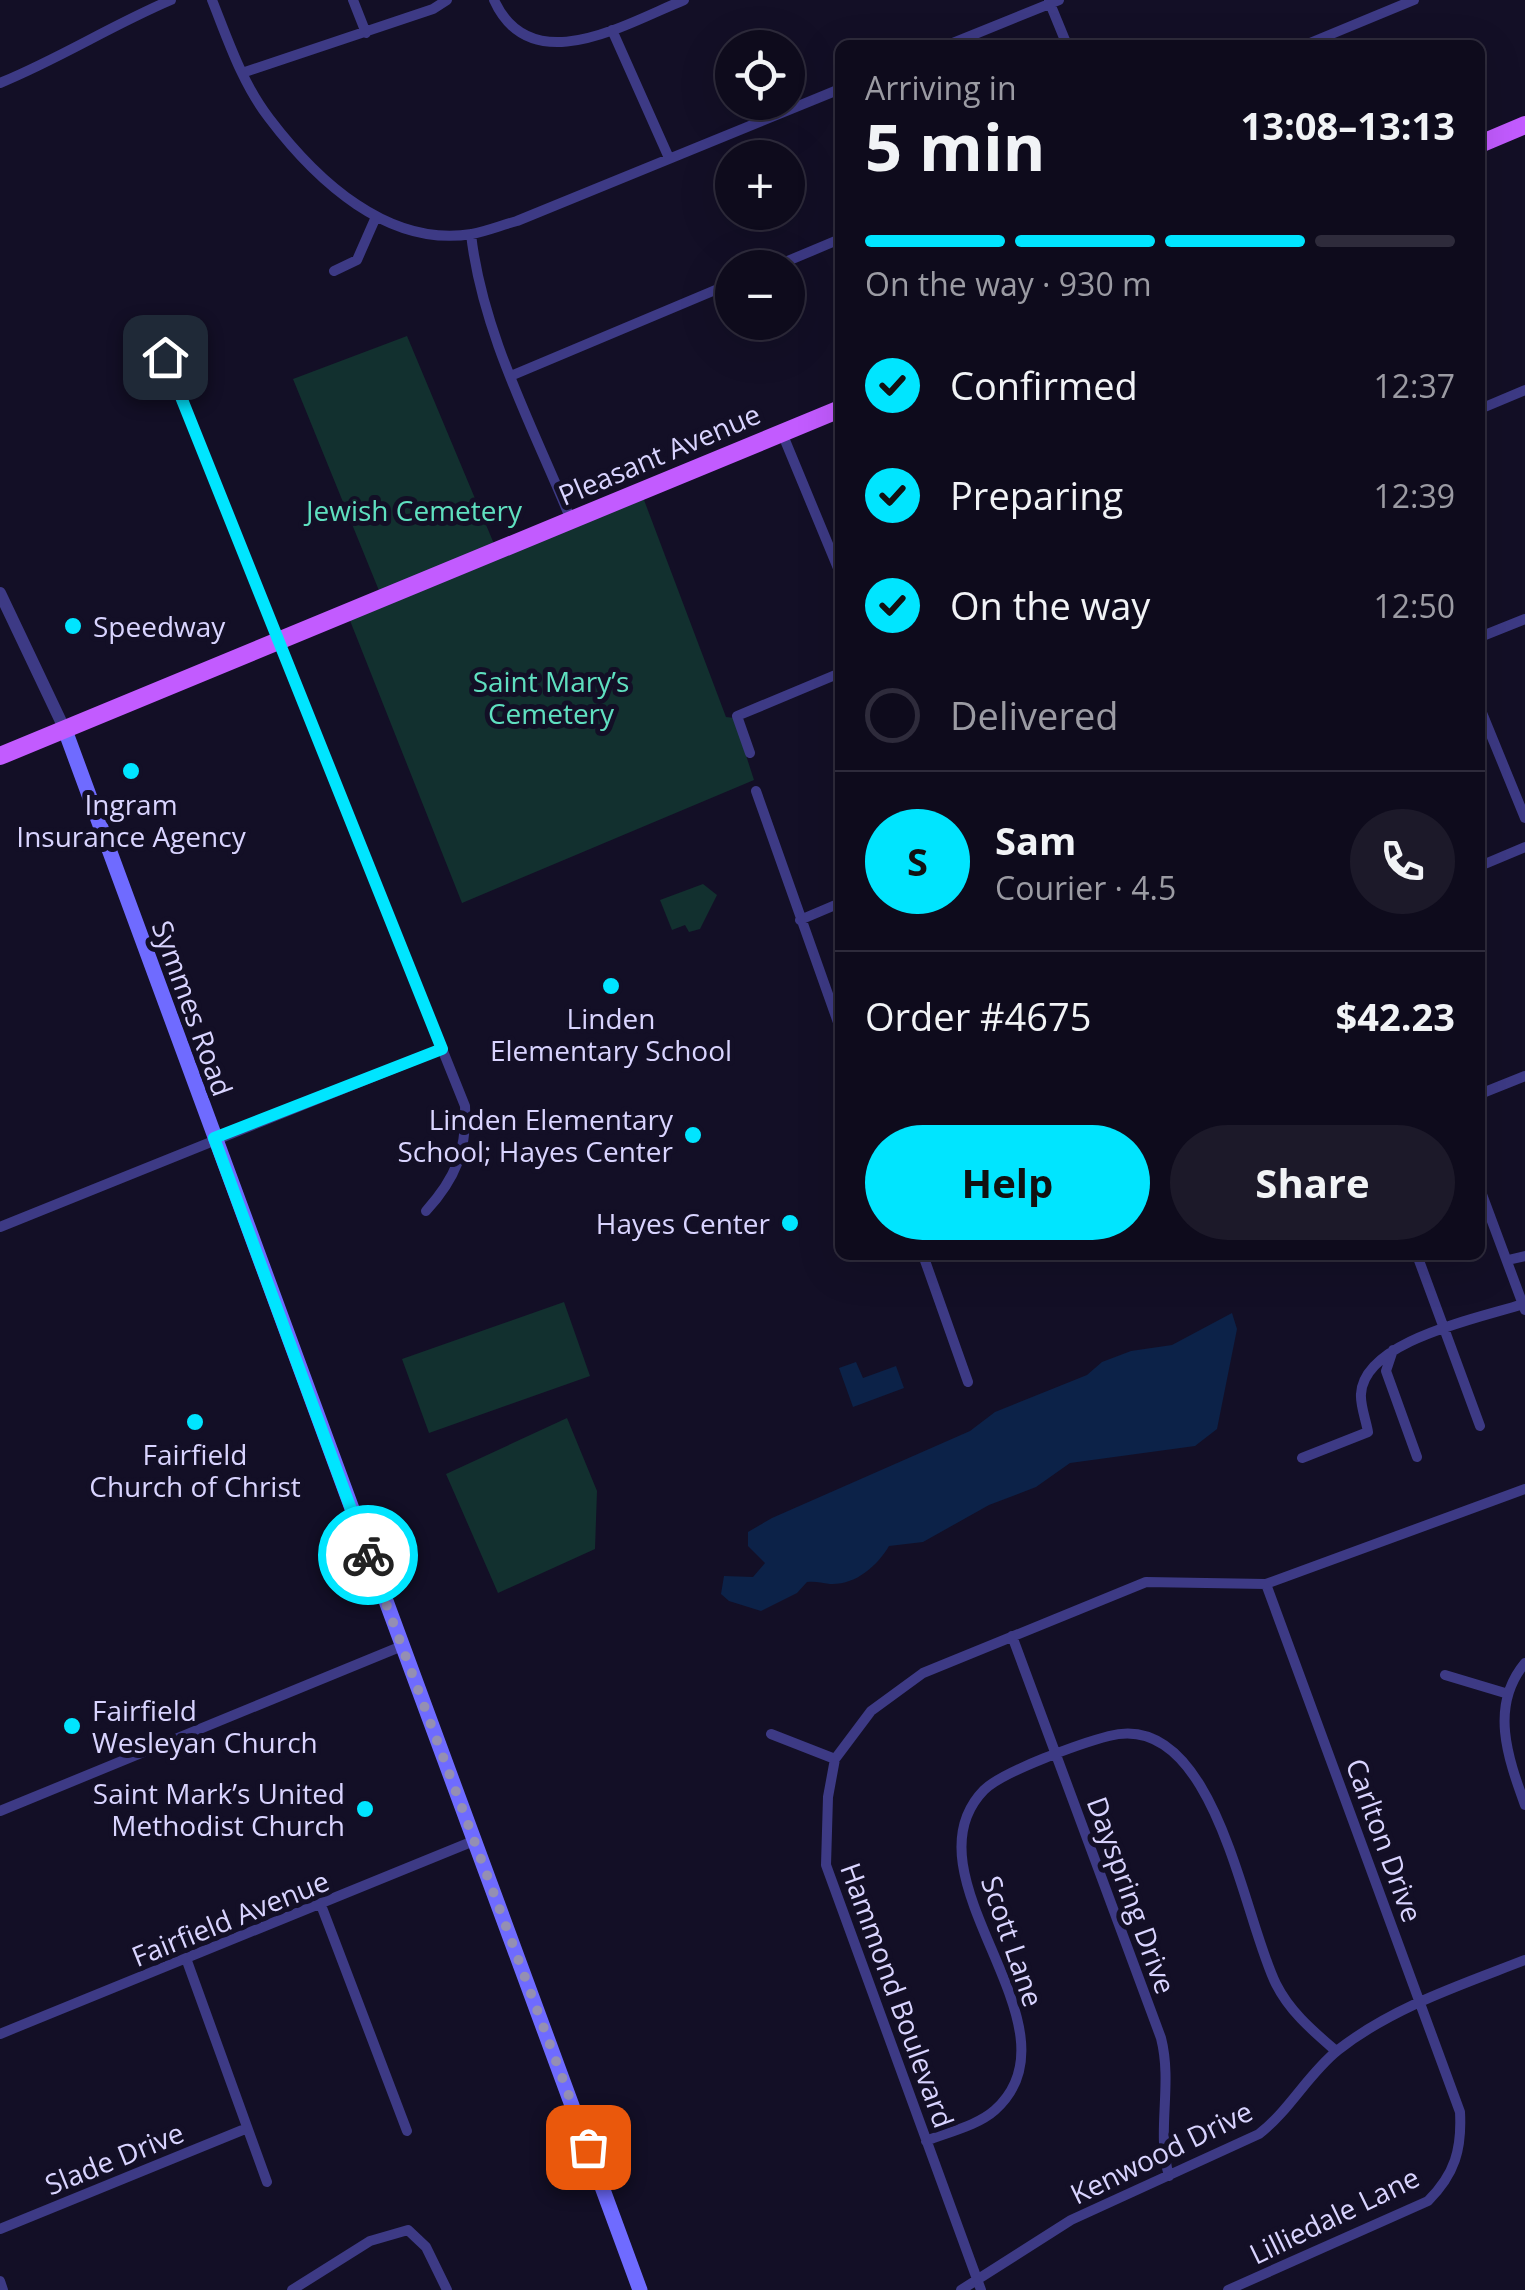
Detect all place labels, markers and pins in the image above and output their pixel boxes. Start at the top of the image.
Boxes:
pin [123,315,208,400]
place label: Speedway [93,607,226,645]
marker: Speedway [62,615,84,637]
marker: Ingram Insurance Agency [120,760,142,782]
place label: Ingram Insurance Agency [16,785,247,855]
marker: Linden Elementary School [600,975,622,997]
place label: Linden Elementary School [490,999,732,1069]
place label: Linden Elementary School; Hayes Center [397,1100,674,1170]
marker: Linden Elementary School; Hayes Center [682,1124,704,1146]
place label: Hayes Center [596,1204,771,1242]
marker: Hayes Center [779,1212,801,1234]
marker: Fairfield Church of Christ [184,1411,206,1433]
place label: Fairfield Church of Christ [89,1435,301,1505]
place label: Fairfield Wesleyan Church [92,1691,318,1761]
marker: Fairfield Wesleyan Church [61,1715,83,1737]
place label: Saint Mark’s United Methodist Church [93,1774,345,1844]
marker: Saint Mark’s United Methodist Church [354,1798,376,1820]
pin [546,2105,631,2190]

